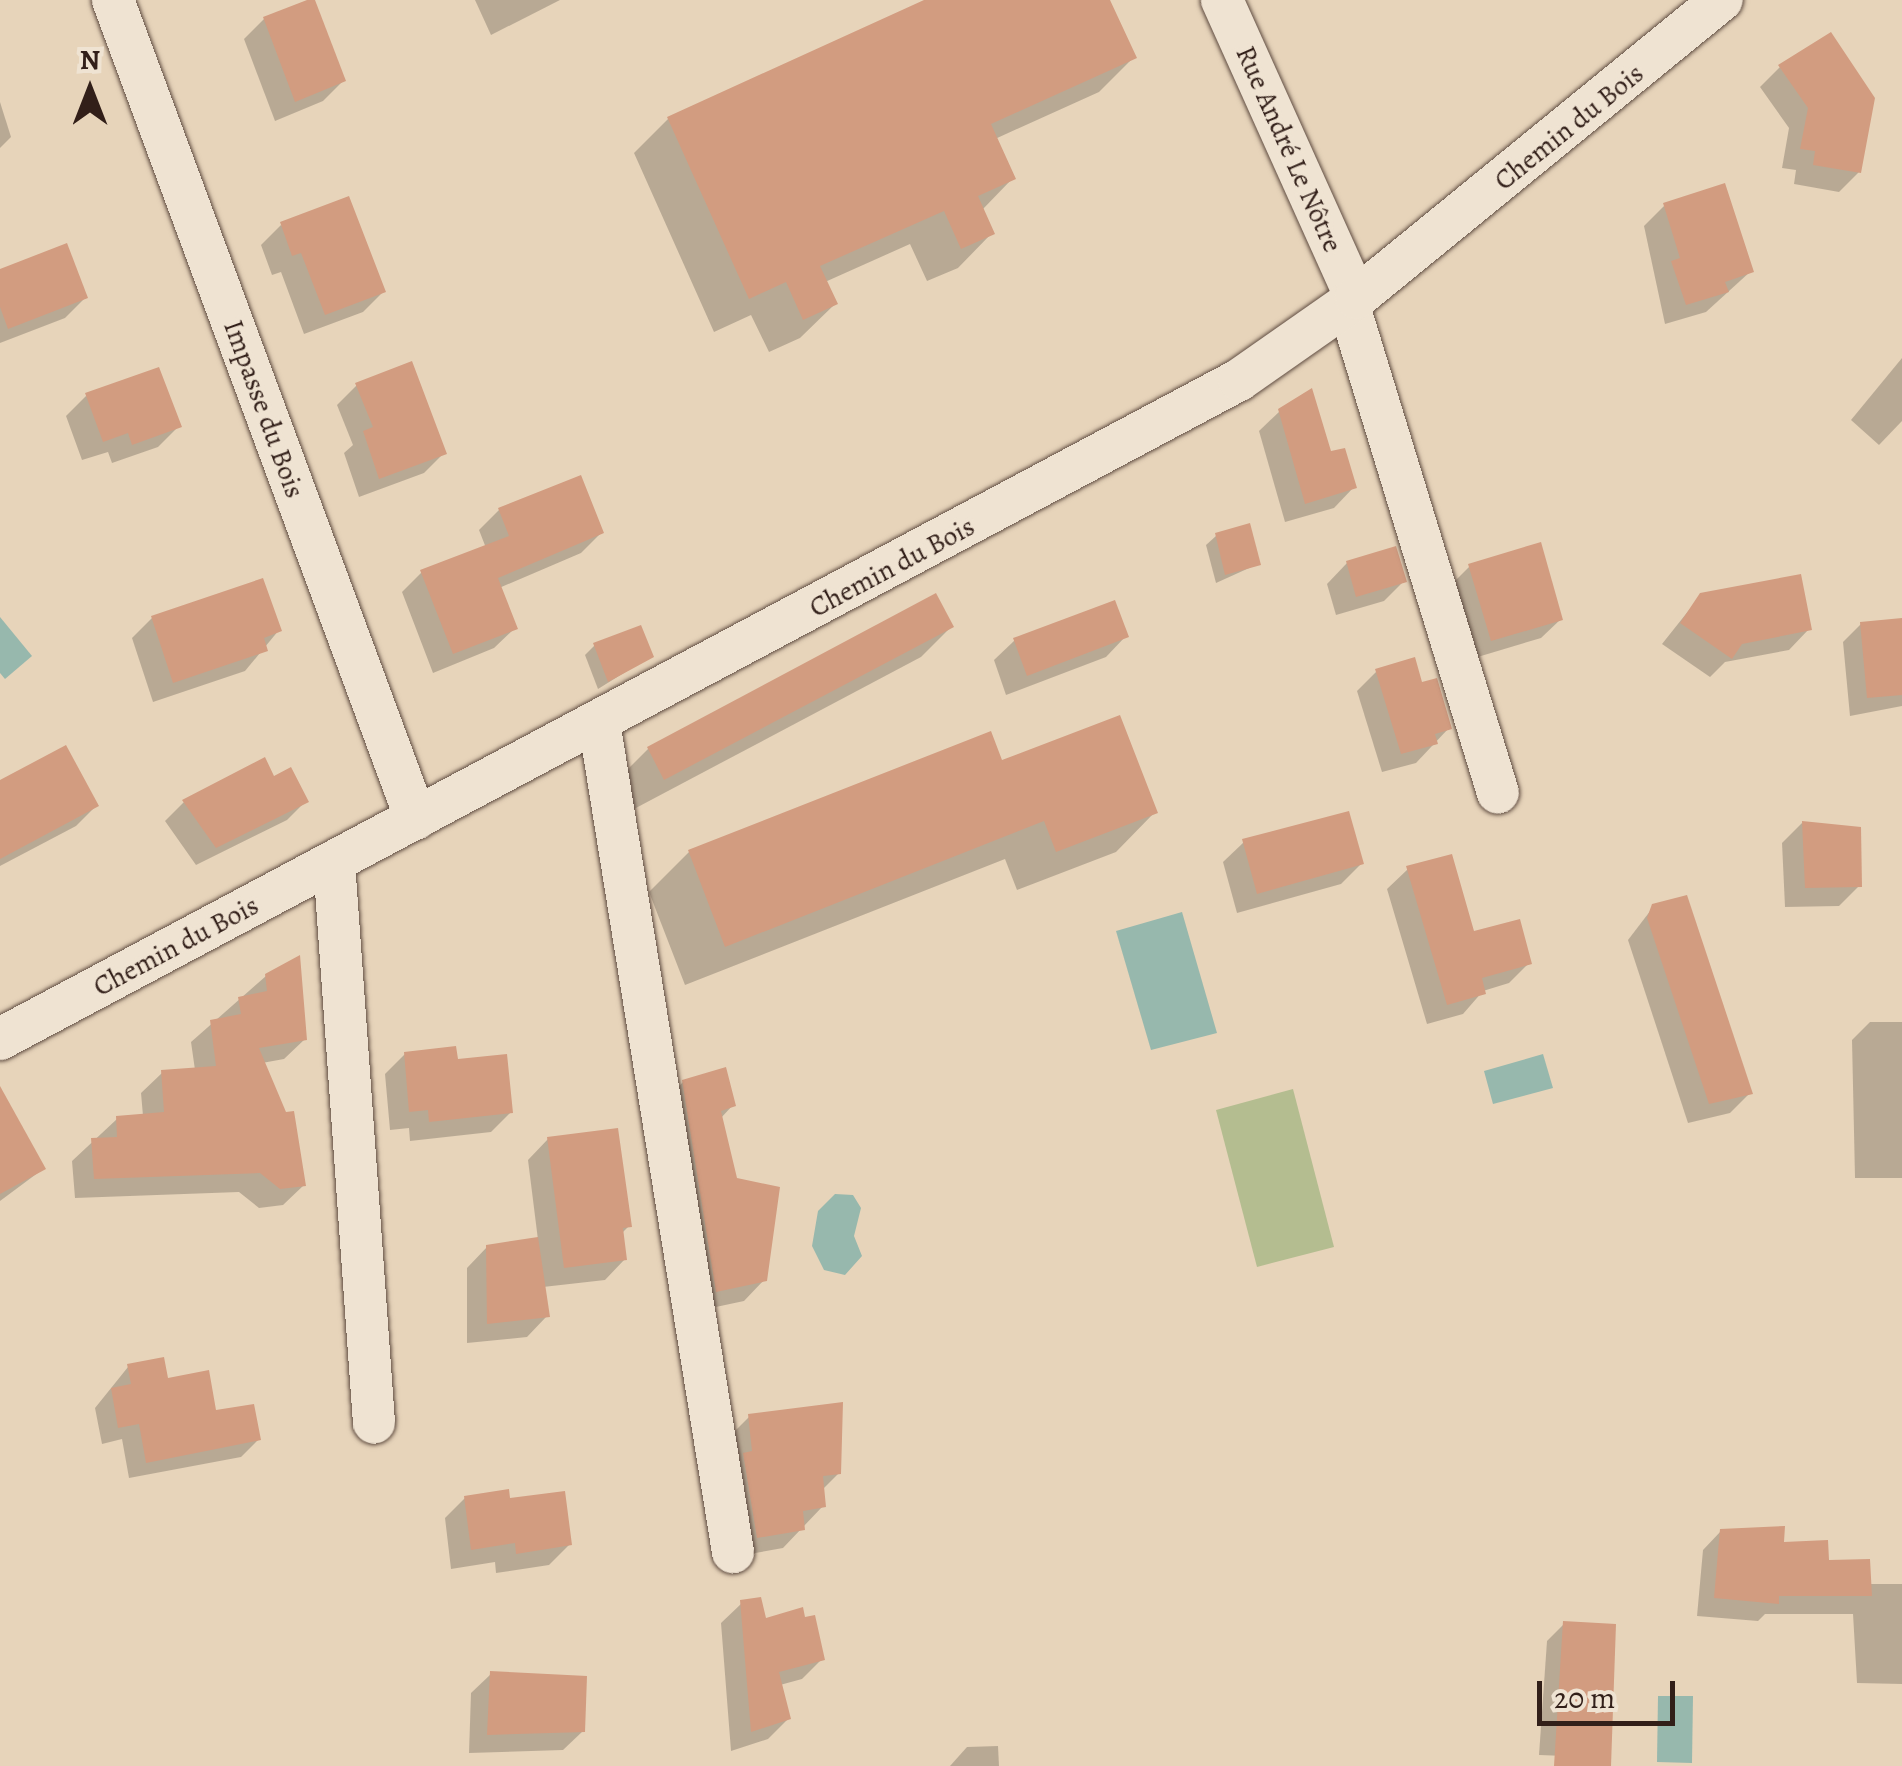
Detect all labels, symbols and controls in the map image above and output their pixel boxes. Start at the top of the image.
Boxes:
north arrow [40,40,140,140]
text: N [80,41,100,79]
street label: Rue André Le Nôtre [1228,41,1350,257]
street label: Chemin du Bois [1488,57,1650,197]
street label: Impasse du Bois [216,315,312,503]
street label: Chemin du Bois [804,509,980,625]
street label: Chemin du Bois [88,888,264,1004]
scale bar [1542,1661,1680,1723]
text: 20 m [1554,1678,1615,1718]

